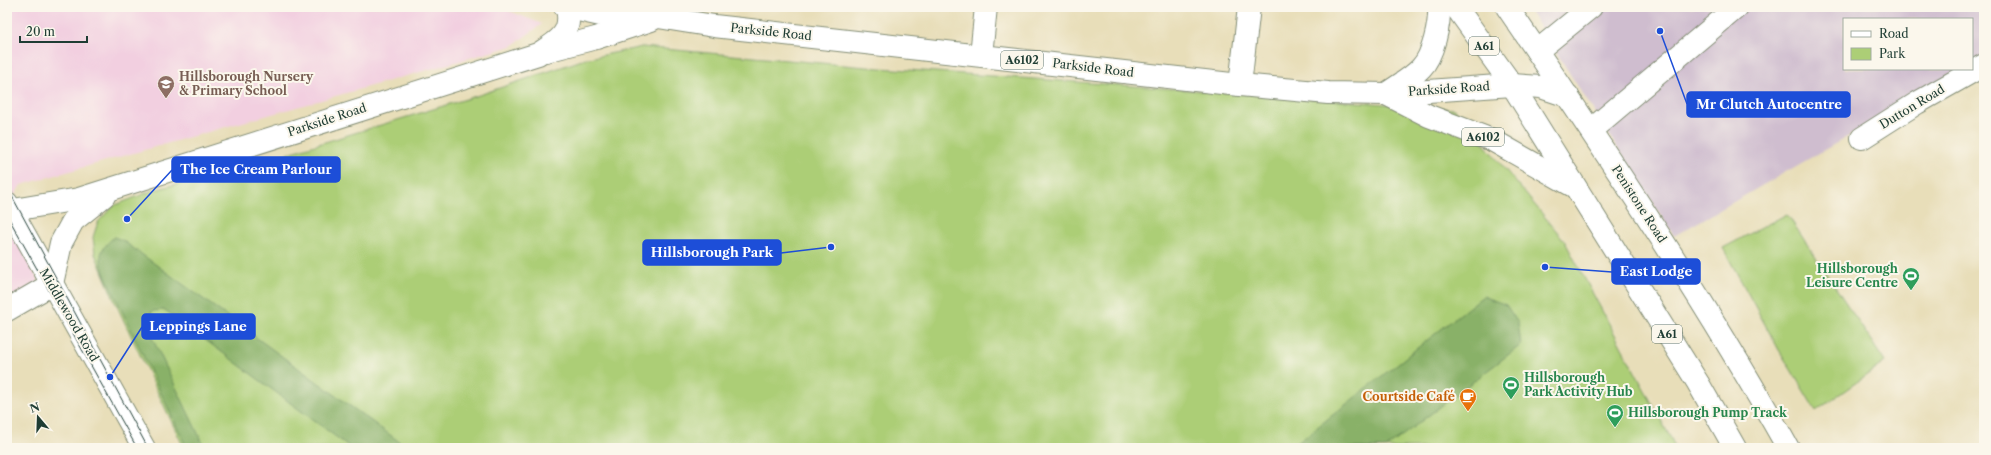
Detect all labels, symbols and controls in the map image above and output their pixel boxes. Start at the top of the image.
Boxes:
scale bar [20,18,87,44]
legend [1843,18,1973,70]
street label: Parkside Road [730,20,813,43]
text: 20 m [26,24,55,39]
text: Road [1879,26,1909,41]
road number: A61 [1469,37,1499,55]
text: Park [1879,46,1906,61]
road number: A6102 [1001,51,1043,69]
street label: Parkside Road [1052,55,1135,80]
place label: Hillsborough Nursery & Primary School [179,69,314,98]
school or university icon: Hillsborough Nursery & Primary School [156,74,176,99]
street label: Parkside Road [1408,78,1491,99]
street label: Dutton Road [1876,81,1948,132]
callout: Mr Clutch Autocentre [1687,92,1850,117]
text: Mr Clutch Autocentre [1696,96,1842,112]
street label: Parkside Road [286,100,369,139]
road number: A6102 [1462,128,1504,146]
callout: The Ice Cream Parlour [172,157,340,182]
text: The Ice Cream Parlour [180,161,333,177]
street label: Penistone Road [1609,162,1670,246]
callout: Hillsborough Park [643,240,781,265]
text: Hillsborough Park [651,244,774,260]
callout: East Lodge [1612,259,1700,284]
place label: Hillsborough Leisure Centre [1806,261,1899,290]
text: East Lodge [1620,263,1692,279]
street label: Middlewood Road [37,266,103,365]
sports icon: Hillsborough Leisure Centre [1901,266,1921,291]
callout: Leppings Lane [142,314,255,339]
text: Leppings Lane [149,318,247,334]
road number: A61 [1652,325,1682,343]
place label: Hillsborough Park Activity Hub [1524,370,1633,399]
sports icon: Hillsborough Park Activity Hub [1501,375,1521,400]
cafe icon: Courtside Café [1458,387,1478,412]
place label: Courtside Café [1362,389,1455,404]
north arrow [18,397,58,437]
text: N [28,399,42,416]
sports icon: Hillsborough Pump Track [1605,403,1625,428]
place label: Hillsborough Pump Track [1628,405,1788,420]

